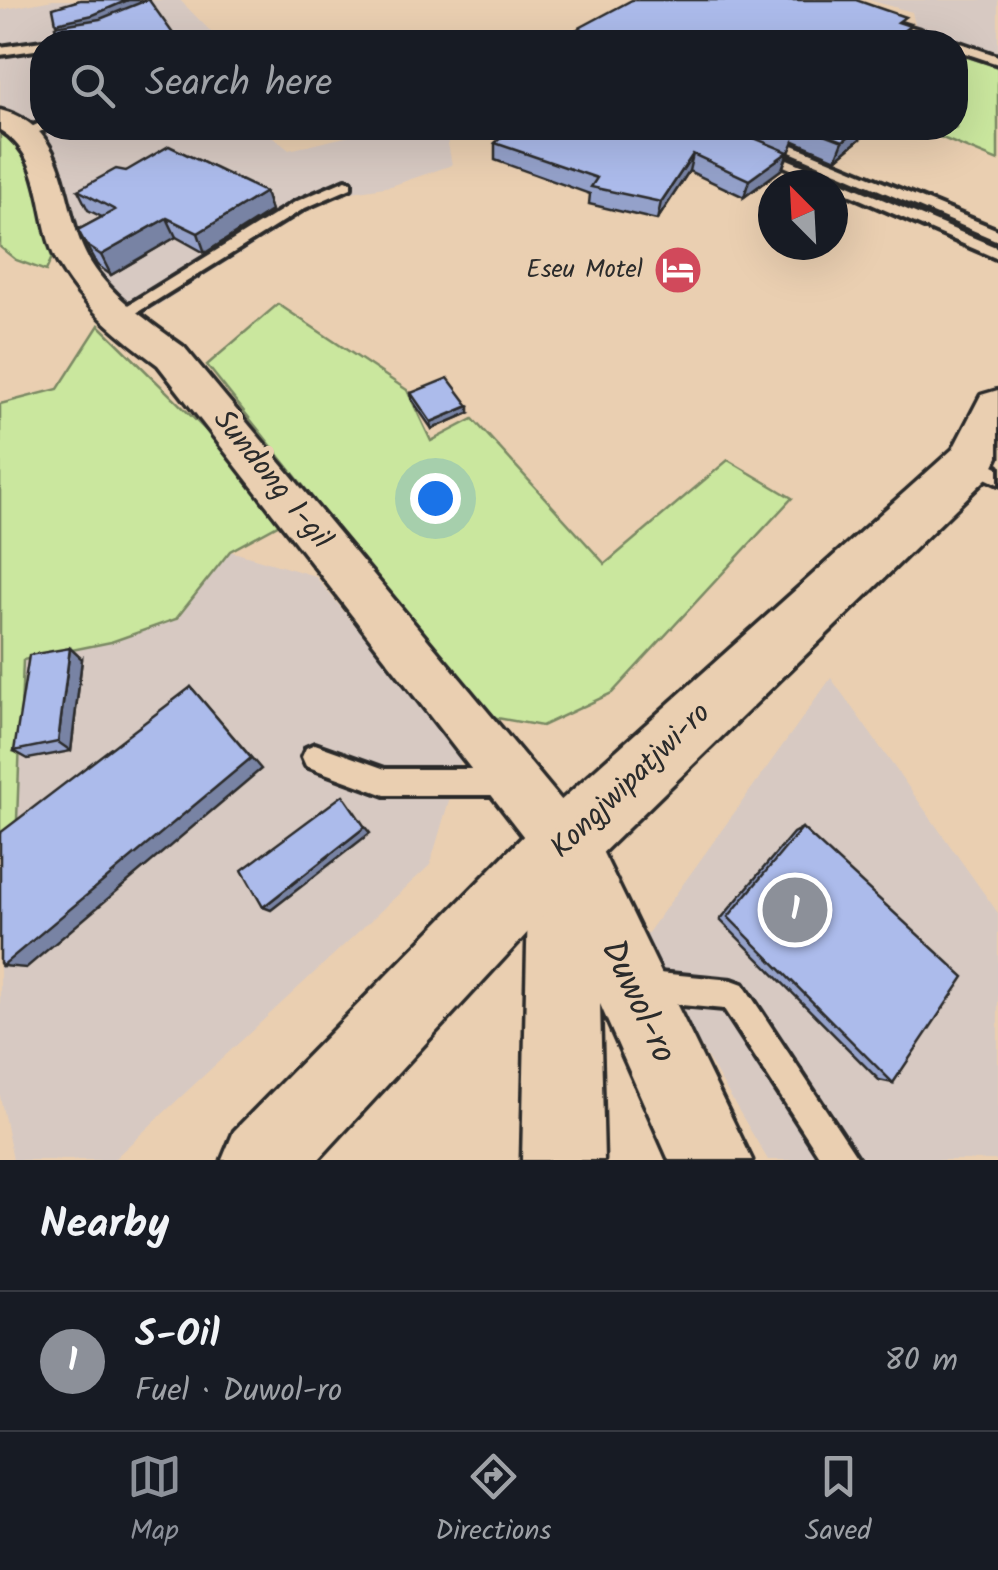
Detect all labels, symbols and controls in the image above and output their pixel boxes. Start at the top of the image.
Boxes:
search box [30,30,968,140]
text: Search here [145,55,332,115]
icon: search [65,58,120,113]
north arrow [758,170,848,260]
hotel icon: Eseu Motel [652,244,704,296]
place label: Eseu Motel [526,250,643,290]
street label: Sundong 1-gil [200,399,344,561]
your location [410,473,461,524]
street label: Kongjwipatjwi-ro [539,691,723,871]
pin: 1 [762,872,828,948]
street label: Duwol-ro [584,931,690,1073]
text: Nearby [40,1192,169,1259]
text: S-Oil [135,1306,220,1366]
text: 1 [68,1336,77,1387]
text: 80 m [884,1336,958,1387]
text: Fuel · Duwol-ro [135,1366,342,1417]
tab: Map [127,1449,182,1554]
tab: Directions [435,1449,551,1554]
tab: Saved [805,1449,871,1554]

